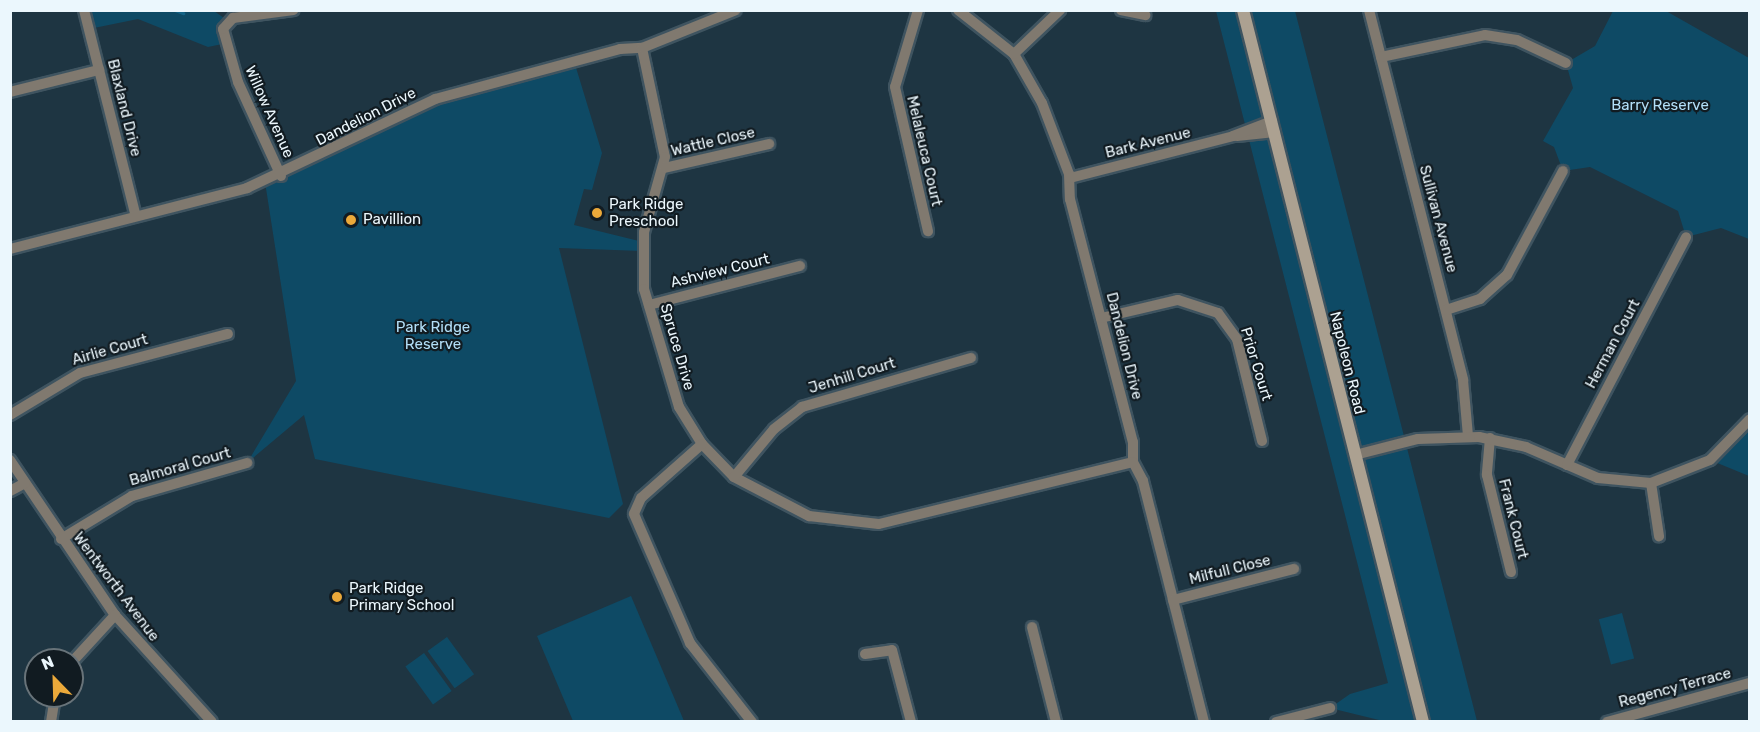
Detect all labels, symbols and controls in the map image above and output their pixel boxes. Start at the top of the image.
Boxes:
street label: Blaxland Drive [103,57,145,159]
street label: Willow Avenue [241,63,297,161]
street label: Dandelion Drive [313,84,419,150]
street label: Melaleuca Court [903,94,945,208]
park label: Barry Reserve [1611,97,1709,115]
street label: Wattle Close [669,124,757,160]
street label: Bark Avenue [1103,124,1193,162]
street label: Sullivan Avenue [1415,163,1461,275]
place label: Park Ridge Preschool [609,195,684,230]
marker: Park Ridge Preschool [590,206,604,220]
place label: Pavillion [363,211,421,229]
marker: Pavillion [344,213,358,227]
street label: Ashview Court [669,250,771,292]
street label: Dandelion Drive [1102,291,1146,401]
street label: Herman Court [1582,296,1644,392]
street label: Spruce Drive [656,302,698,392]
street label: Napoleon Road [1326,310,1368,416]
park label: Park Ridge Reserve [396,318,470,353]
street label: Prior Court [1236,325,1276,403]
street label: Airlie Court [70,331,150,369]
street label: Jenhill Court [806,354,898,398]
street label: Balmoral Court [127,444,233,490]
street label: Frank Court [1494,477,1532,561]
street label: Wentworth Avenue [69,529,163,645]
street label: Milfull Close [1187,551,1273,589]
place label: Park Ridge Primary School [349,579,455,614]
marker: Park Ridge Primary School [330,590,344,604]
north arrow [24,648,84,708]
text: N [39,652,57,674]
street label: Regency Terrace [1616,664,1734,712]

